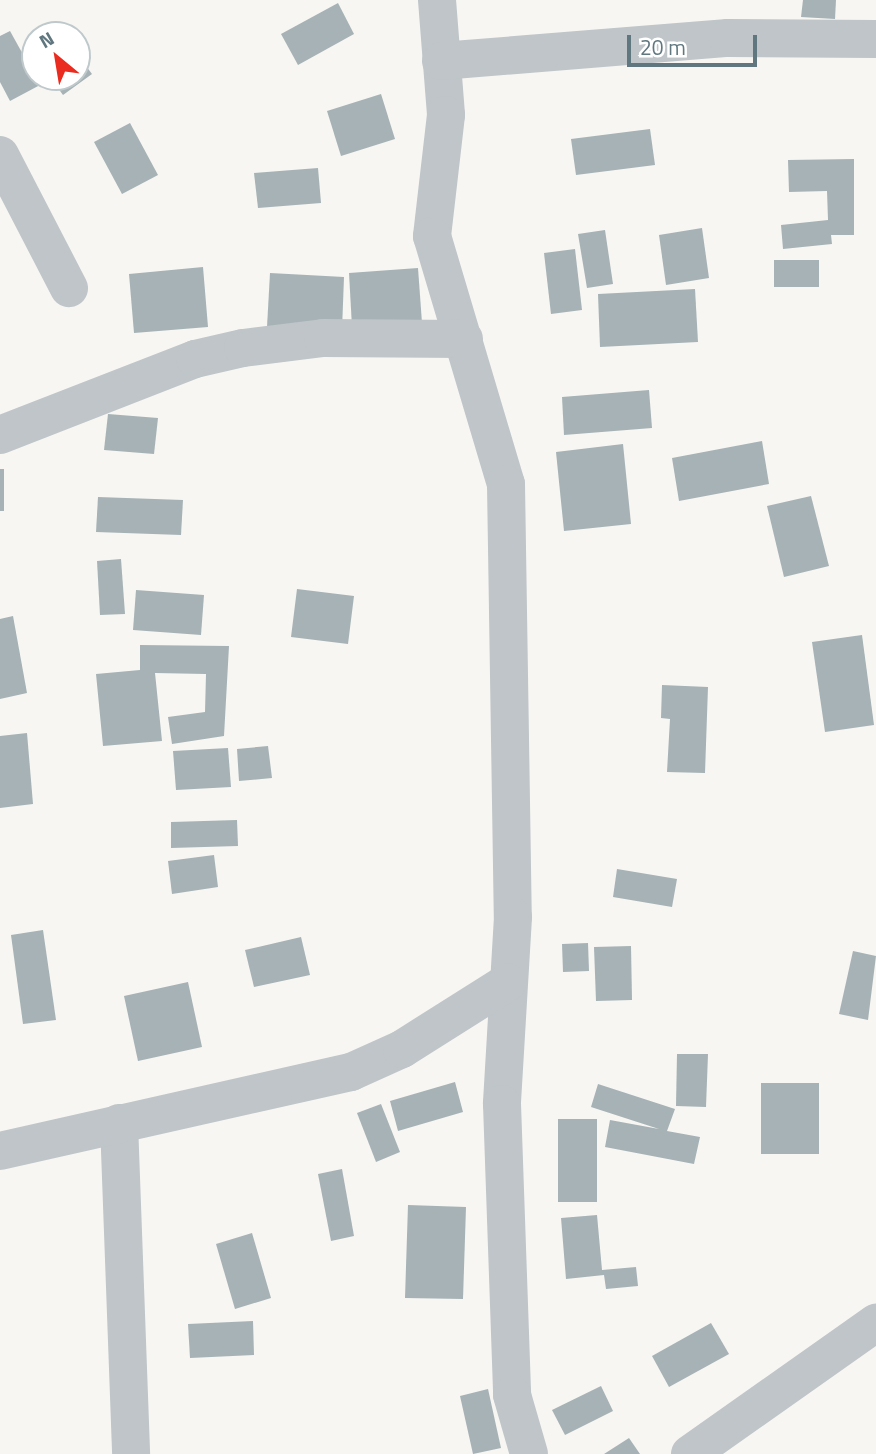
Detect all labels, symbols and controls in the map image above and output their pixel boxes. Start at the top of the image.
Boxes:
north arrow [21,21,91,91]
scale bar [631,21,760,65]
text: N [33,23,59,55]
text: 20 m [640,31,686,63]

